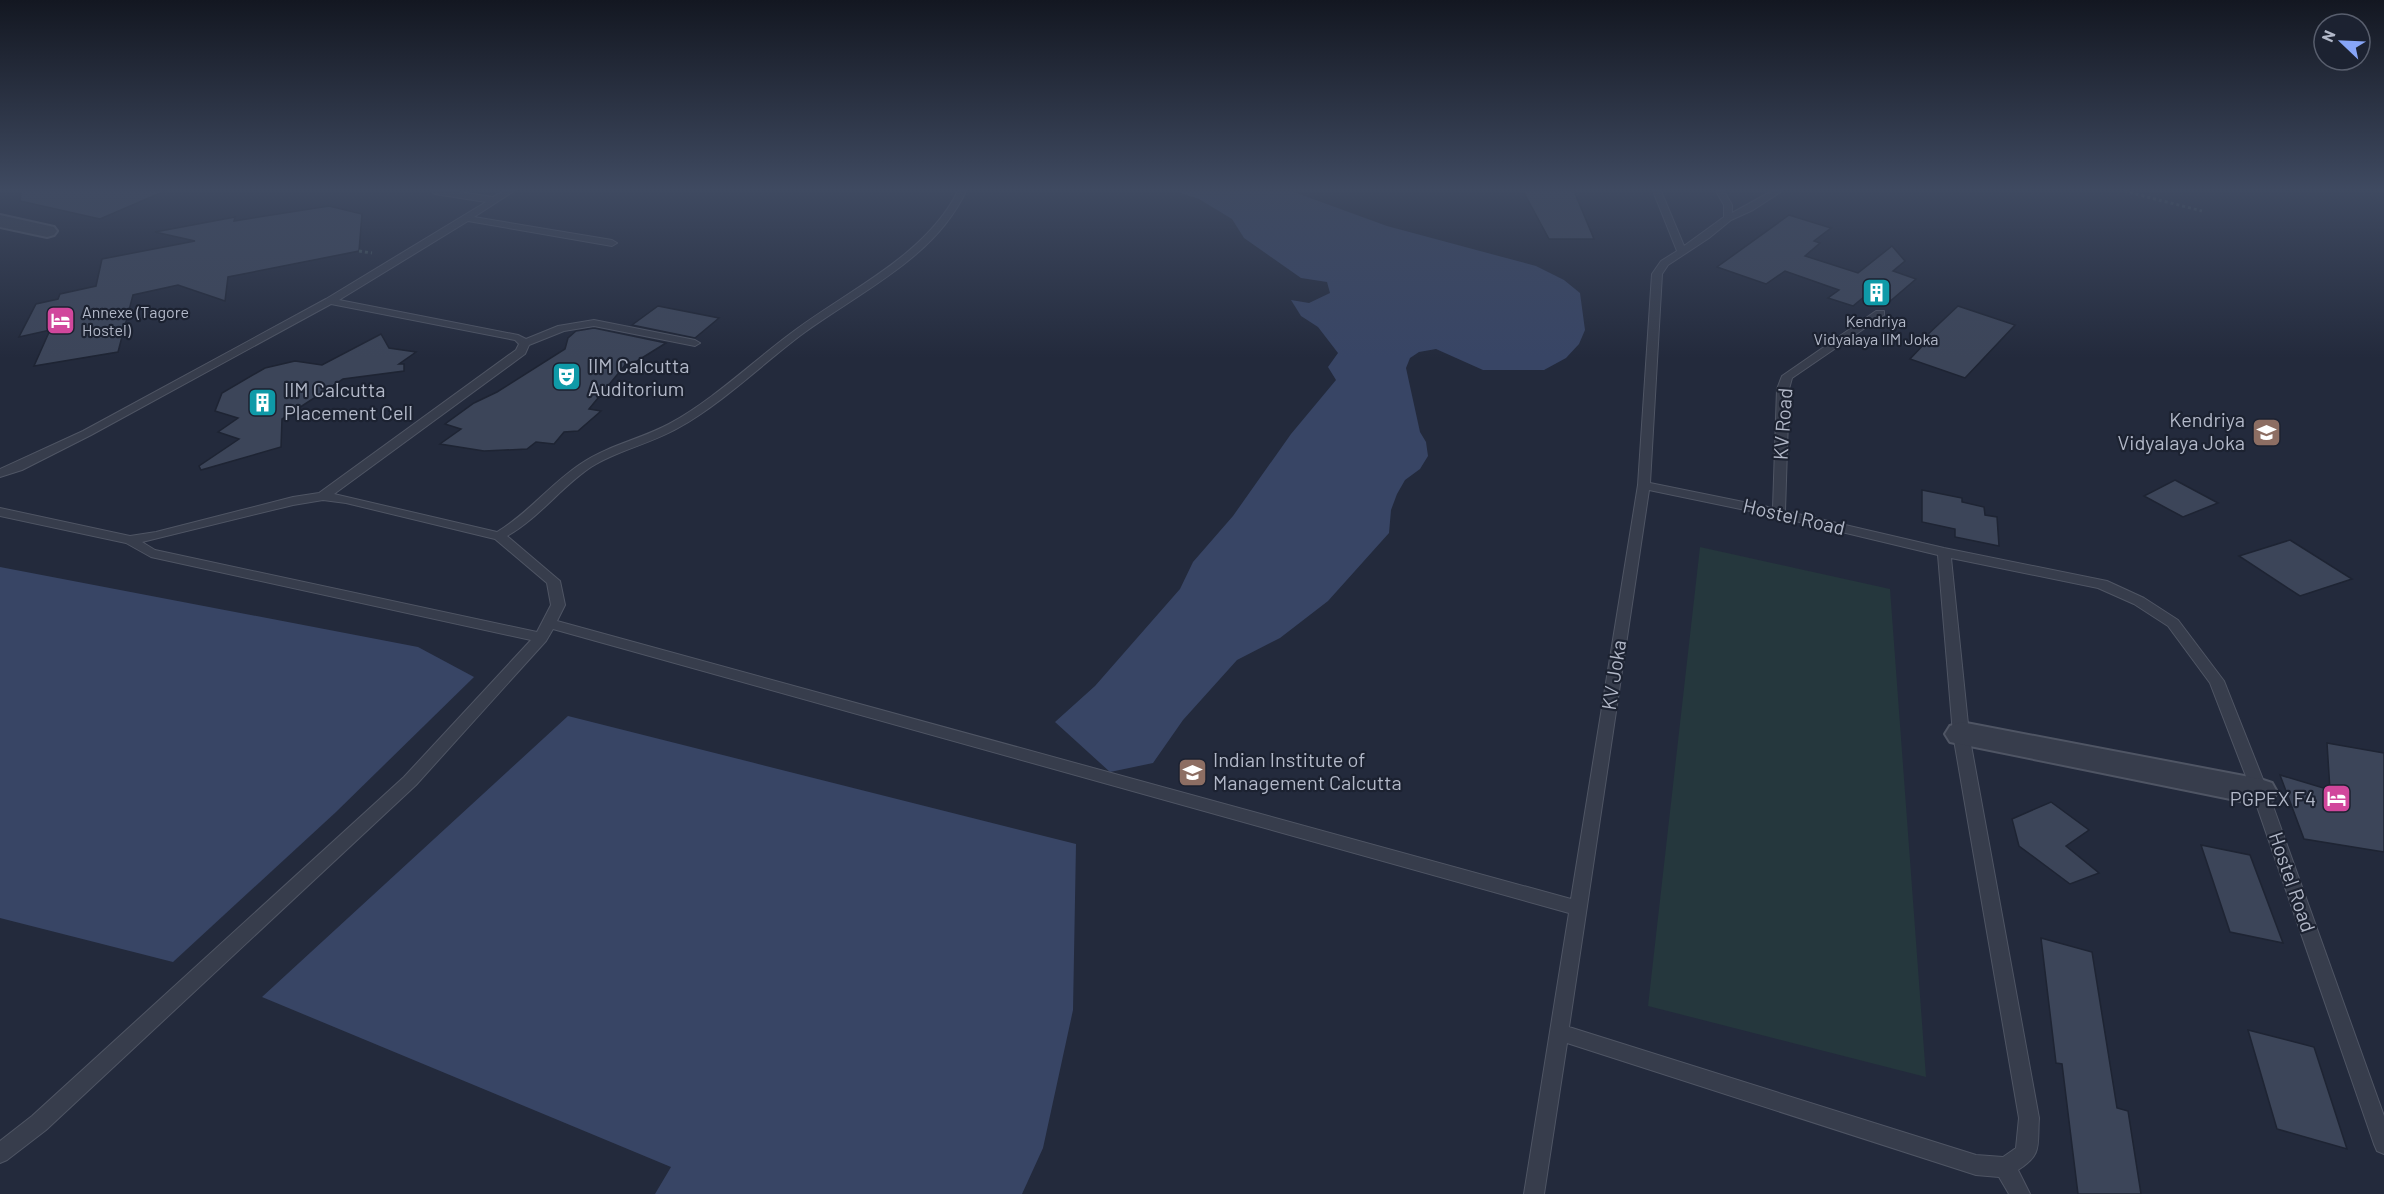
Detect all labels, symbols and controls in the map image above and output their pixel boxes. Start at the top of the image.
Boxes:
north arrow [2312,12,2372,72]
text: N [2317,27,2339,45]
building icon: Kendriya Vidyalaya IIM Joka [1860,277,1892,309]
place label: Annexe (Tagore Hostel) [82,302,189,339]
hotel icon: Annexe (Tagore Hostel) [45,305,77,337]
place label: Kendriya Vidyalaya IIM Joka [1814,311,1938,348]
place label: IIM Calcutta Auditorium [588,353,689,400]
theatre icon: IIM Calcutta Auditorium [551,361,583,393]
place label: IIM Calcutta Placement Cell [284,377,413,424]
building icon: IIM Calcutta Placement Cell [247,386,279,418]
street label: KV Road [1768,387,1796,461]
place label: Kendriya Vidyalaya Joka [2118,407,2245,454]
school or university icon: Kendriya Vidyalaya Joka [2250,416,2282,448]
street label: Hostel Road [1741,493,1848,539]
street label: KV Joka [1596,638,1630,712]
place label: Indian Institute of Management Calcutta [1213,747,1402,794]
school or university icon: Indian Institute of Management Calcutta [1176,756,1208,788]
hotel icon: PGPEX F4 [2321,783,2353,815]
place label: PGPEX F4 [2230,786,2316,810]
street label: Hostel Road [2265,829,2321,935]

